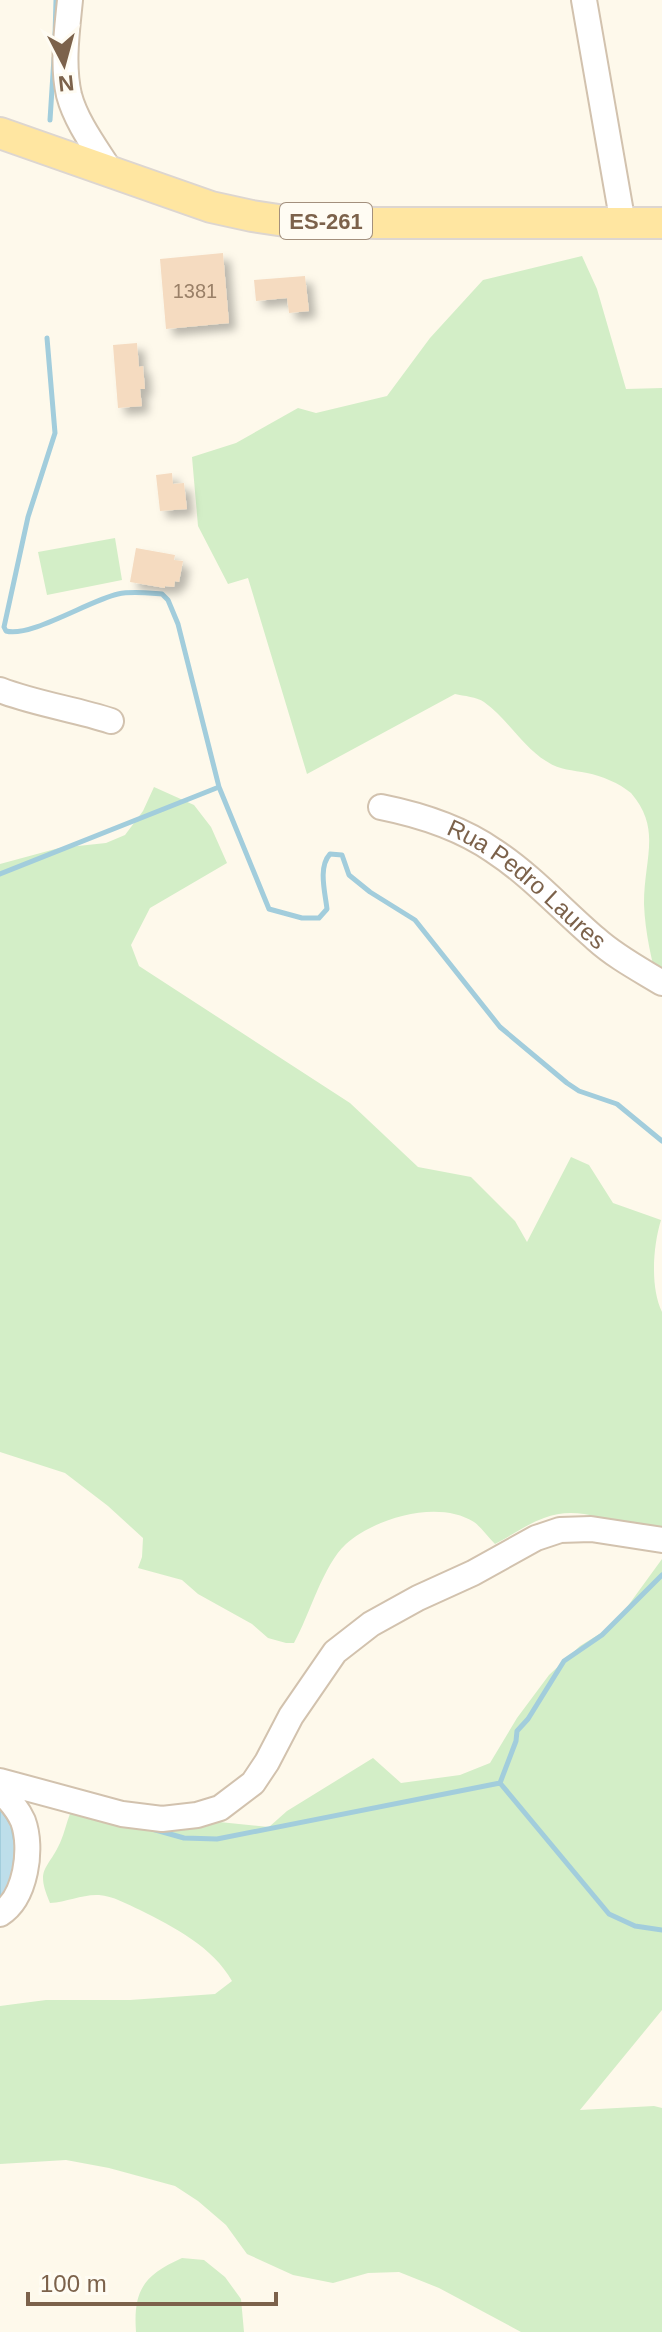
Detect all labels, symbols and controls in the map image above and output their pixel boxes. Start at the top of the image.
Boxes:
north arrow [24,24,104,104]
text: N [57,70,75,97]
road number: ES-261 [280,203,372,239]
house number: 1381 [173,280,217,302]
street label: Rua Pedro Laures [443,814,612,954]
scale bar [28,2256,276,2306]
text: 100 m [40,2270,107,2297]

